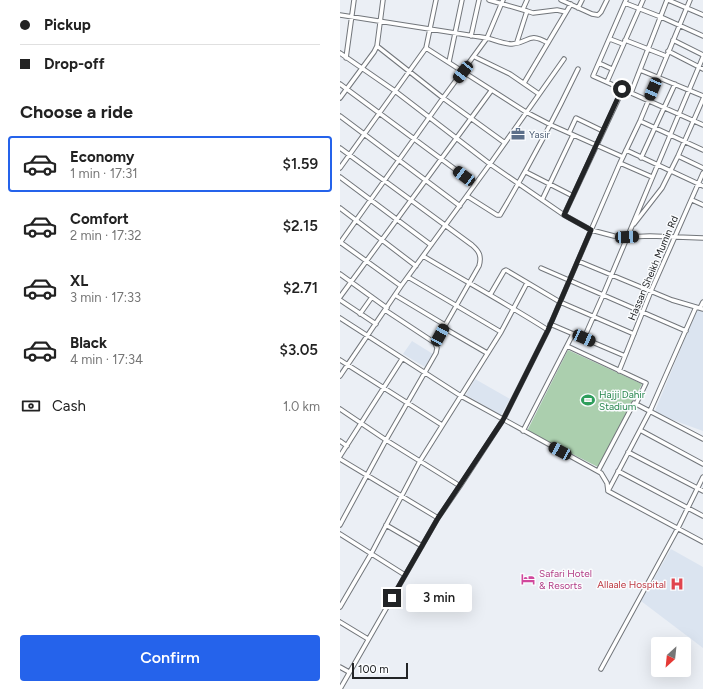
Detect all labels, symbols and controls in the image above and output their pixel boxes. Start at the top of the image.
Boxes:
text: Pickup [44,16,91,34]
text: Drop-off [44,55,105,73]
car [451,59,475,85]
car [643,76,663,102]
route start [613,80,631,98]
text: Choose a ride [20,101,133,123]
office icon: Yasir [510,126,526,142]
place label: Yasir [529,128,551,141]
icon: car [22,146,58,182]
text: Economy [70,148,135,166]
text: $1.59 [283,155,318,173]
car [451,164,477,188]
text: 1 min · 17:31 [70,166,138,181]
icon: car [22,208,58,244]
text: Comfort [70,210,129,228]
street label: Hassan Sheikh Mumin Rd [625,214,681,322]
text: $2.15 [283,217,318,235]
text: 2 min · 17:32 [70,228,142,243]
car [615,230,639,244]
icon: car [22,270,58,306]
text: XL [70,272,88,290]
text: $2.71 [283,279,318,297]
text: 3 min · 17:33 [70,290,141,305]
car [429,322,451,348]
car [571,328,597,348]
icon: car [22,332,58,368]
text: Black [70,334,107,352]
text: $3.05 [280,341,318,359]
text: 4 min · 17:34 [70,352,143,367]
place label: Hajji Dahir Stadium [599,388,646,413]
sports icon: Hajji Dahir Stadium [580,392,596,408]
icon: cash [20,395,42,417]
text: Cash [52,397,86,415]
text: 1.0 km [283,399,320,414]
car [547,440,573,462]
place label: Safari Hotel & Resorts [539,567,592,592]
hotel icon: Safari Hotel & Resorts [520,571,536,587]
hospital icon: Allaale Hospital [669,576,685,592]
place label: Allaale Hospital [597,578,666,591]
callout: 3 min [406,584,472,612]
route end [383,589,401,607]
text: 3 min [423,590,455,605]
button: Confirm [20,635,320,681]
north arrow [651,637,691,677]
map controls [651,637,691,677]
scale bar [352,661,408,680]
text: 100 m [358,663,389,676]

